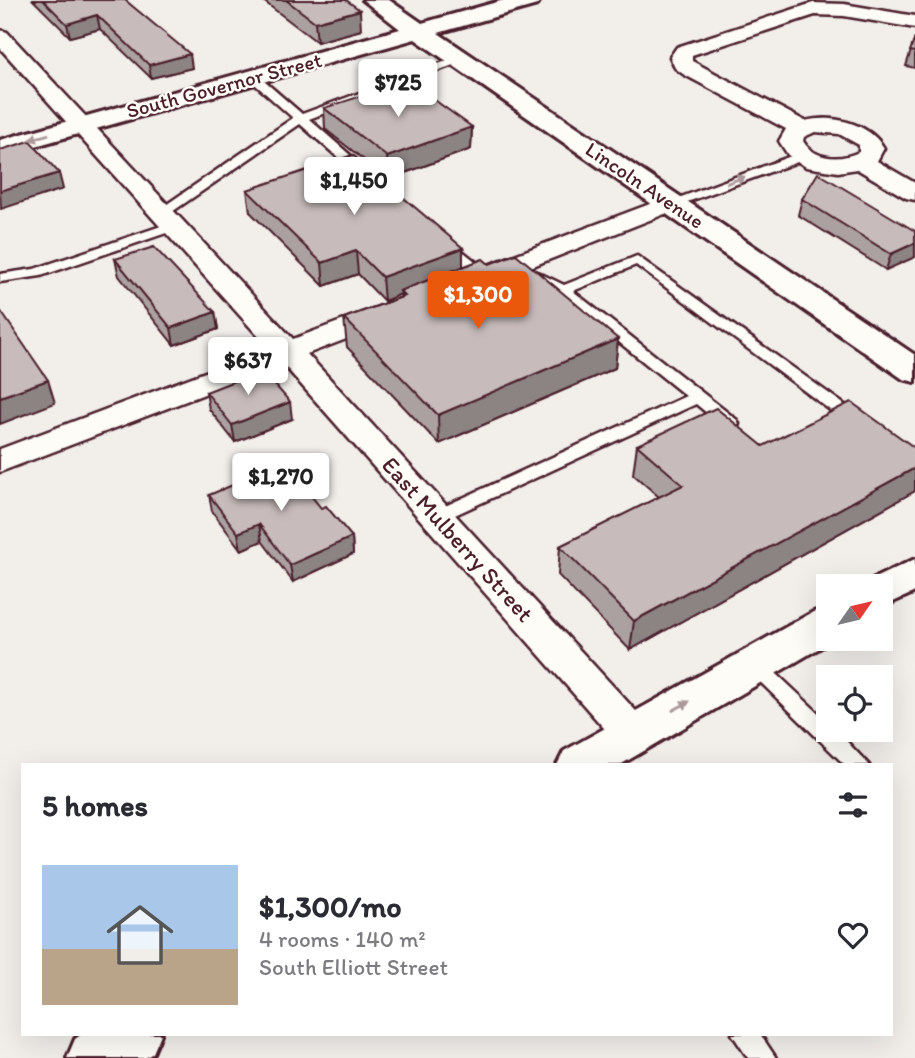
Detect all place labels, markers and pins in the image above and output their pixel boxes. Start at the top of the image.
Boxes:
pin: $725 [357,60,439,119]
pin: $1,450 [297,158,411,217]
pin: $1,300 [421,272,535,331]
pin: $637 [207,338,289,397]
pin: $1,270 [224,454,338,513]

